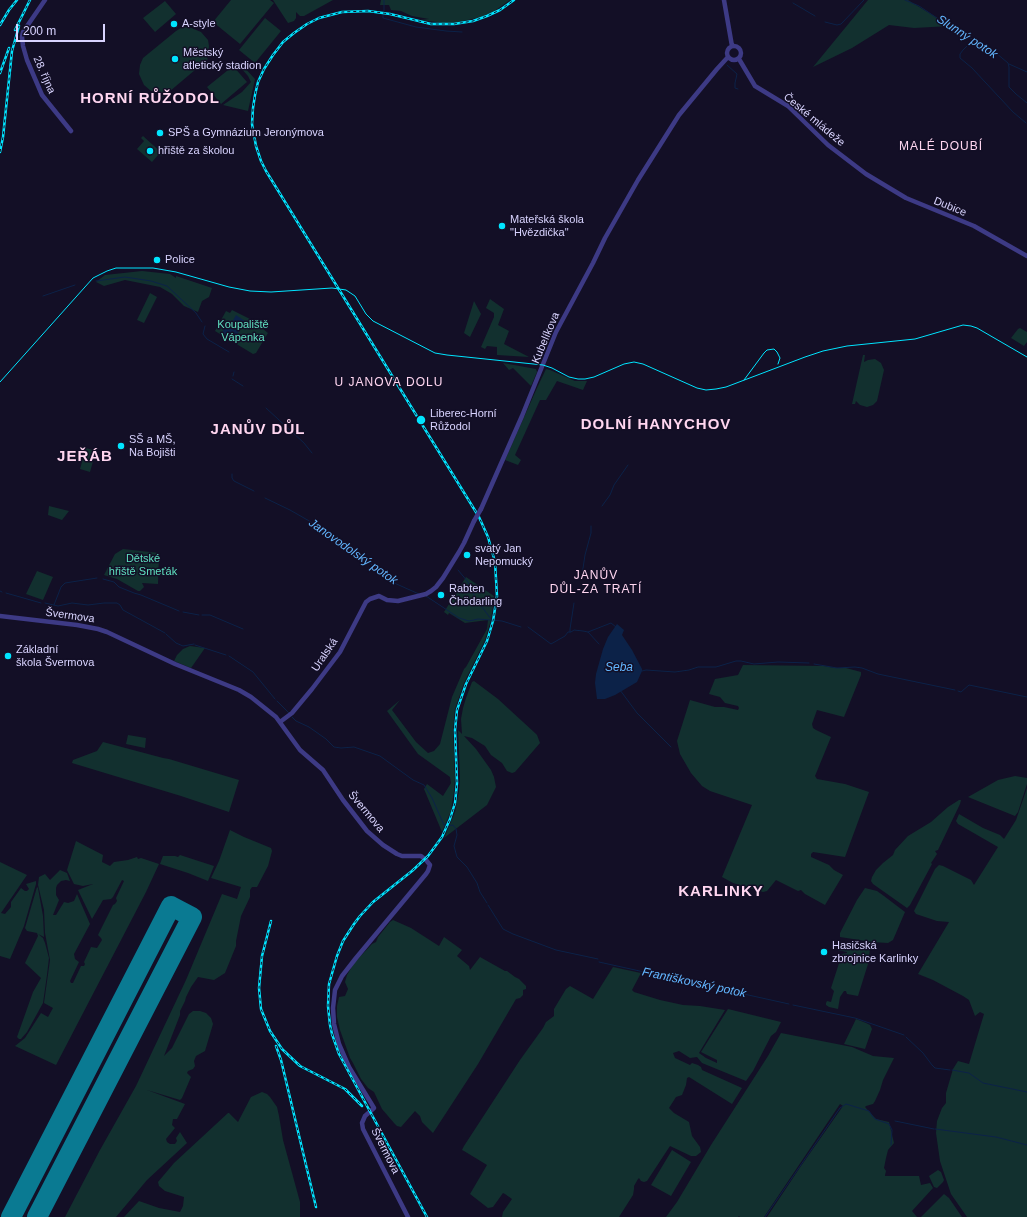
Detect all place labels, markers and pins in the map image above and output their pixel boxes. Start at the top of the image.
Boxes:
place label: A-style [182,17,216,31]
marker: A-style [169,19,179,29]
place label: Městský atletický stadion [183,46,261,72]
marker: Městský atletický stadion [170,54,180,64]
place label: SPŠ a Gymnázium Jeronýmova [168,126,324,140]
marker: SPŠ a Gymnázium Jeronýmova [155,128,165,138]
place label: hřiště za školou [158,144,234,158]
marker: hřiště za školou [145,146,155,156]
place label: Mateřská škola "Hvězdička" [510,213,584,239]
marker: Mateřská škola "Hvězdička" [497,221,507,231]
place label: Police [165,253,195,267]
marker: Police [152,255,162,265]
place label: Liberec-Horní Růžodol [430,407,497,433]
marker: Liberec-Horní Růžodol [415,414,427,426]
place label: SŠ a MŠ, Na Bojišti [129,433,175,459]
marker: SŠ a MŠ, Na Bojišti [116,441,126,451]
place label: svatý Jan Nepomucký [475,542,533,568]
marker: svatý Jan Nepomucký [462,550,472,560]
place label: Rabten Čhödarling [449,582,502,608]
marker: Rabten Čhödarling [436,590,446,600]
place label: Základní škola Švermova [16,643,94,669]
marker: Základní škola Švermova [3,651,13,661]
place label: Hasičská zbrojnice Karlinky [832,939,918,965]
marker: Hasičská zbrojnice Karlinky [819,947,829,957]

